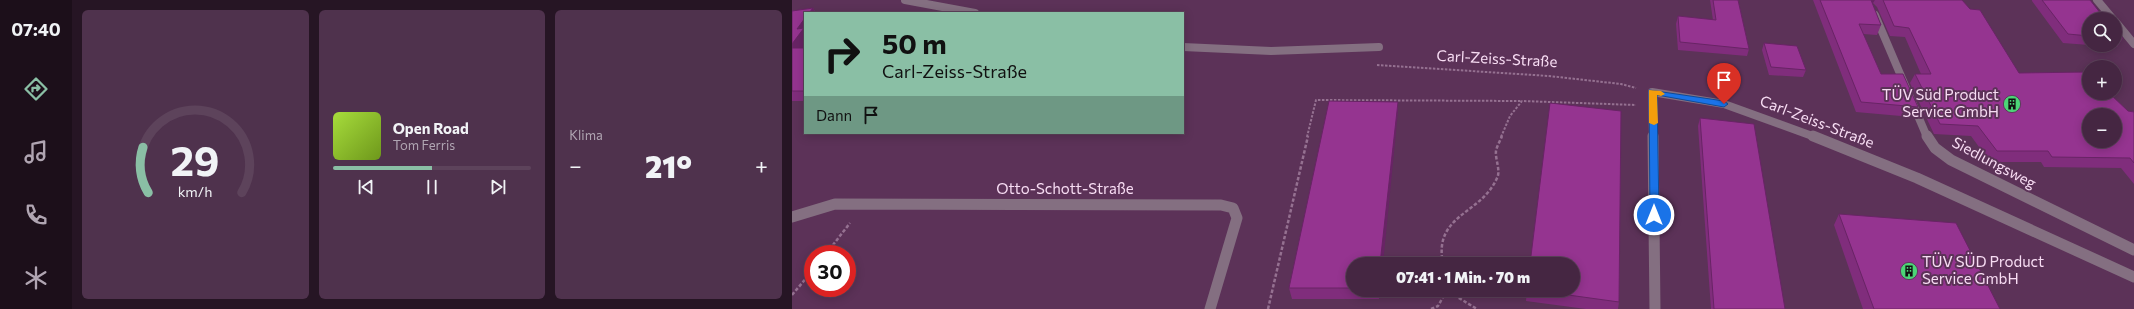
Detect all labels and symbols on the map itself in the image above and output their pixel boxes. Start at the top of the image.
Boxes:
street label: Carl-Zeiss-Straße [1436,46,1558,70]
pin [1707,63,1741,104]
place label: TÜV Süd Product Service GmbH [1882,85,1999,120]
street label: Carl-Zeiss-Straße [1758,91,1877,151]
building icon: TÜV Süd Product Service GmbH [2002,94,2022,114]
street label: Siedlungsweg [1949,132,2040,192]
street label: Otto-Schott-Straße [996,179,1134,197]
position arrow [1633,194,1675,236]
speed limit sign: 30 [804,245,856,297]
place label: TÜV SÜD Product Service GmbH [1922,252,2044,287]
building icon: TÜV SÜD Product Service GmbH [1899,261,1919,281]

